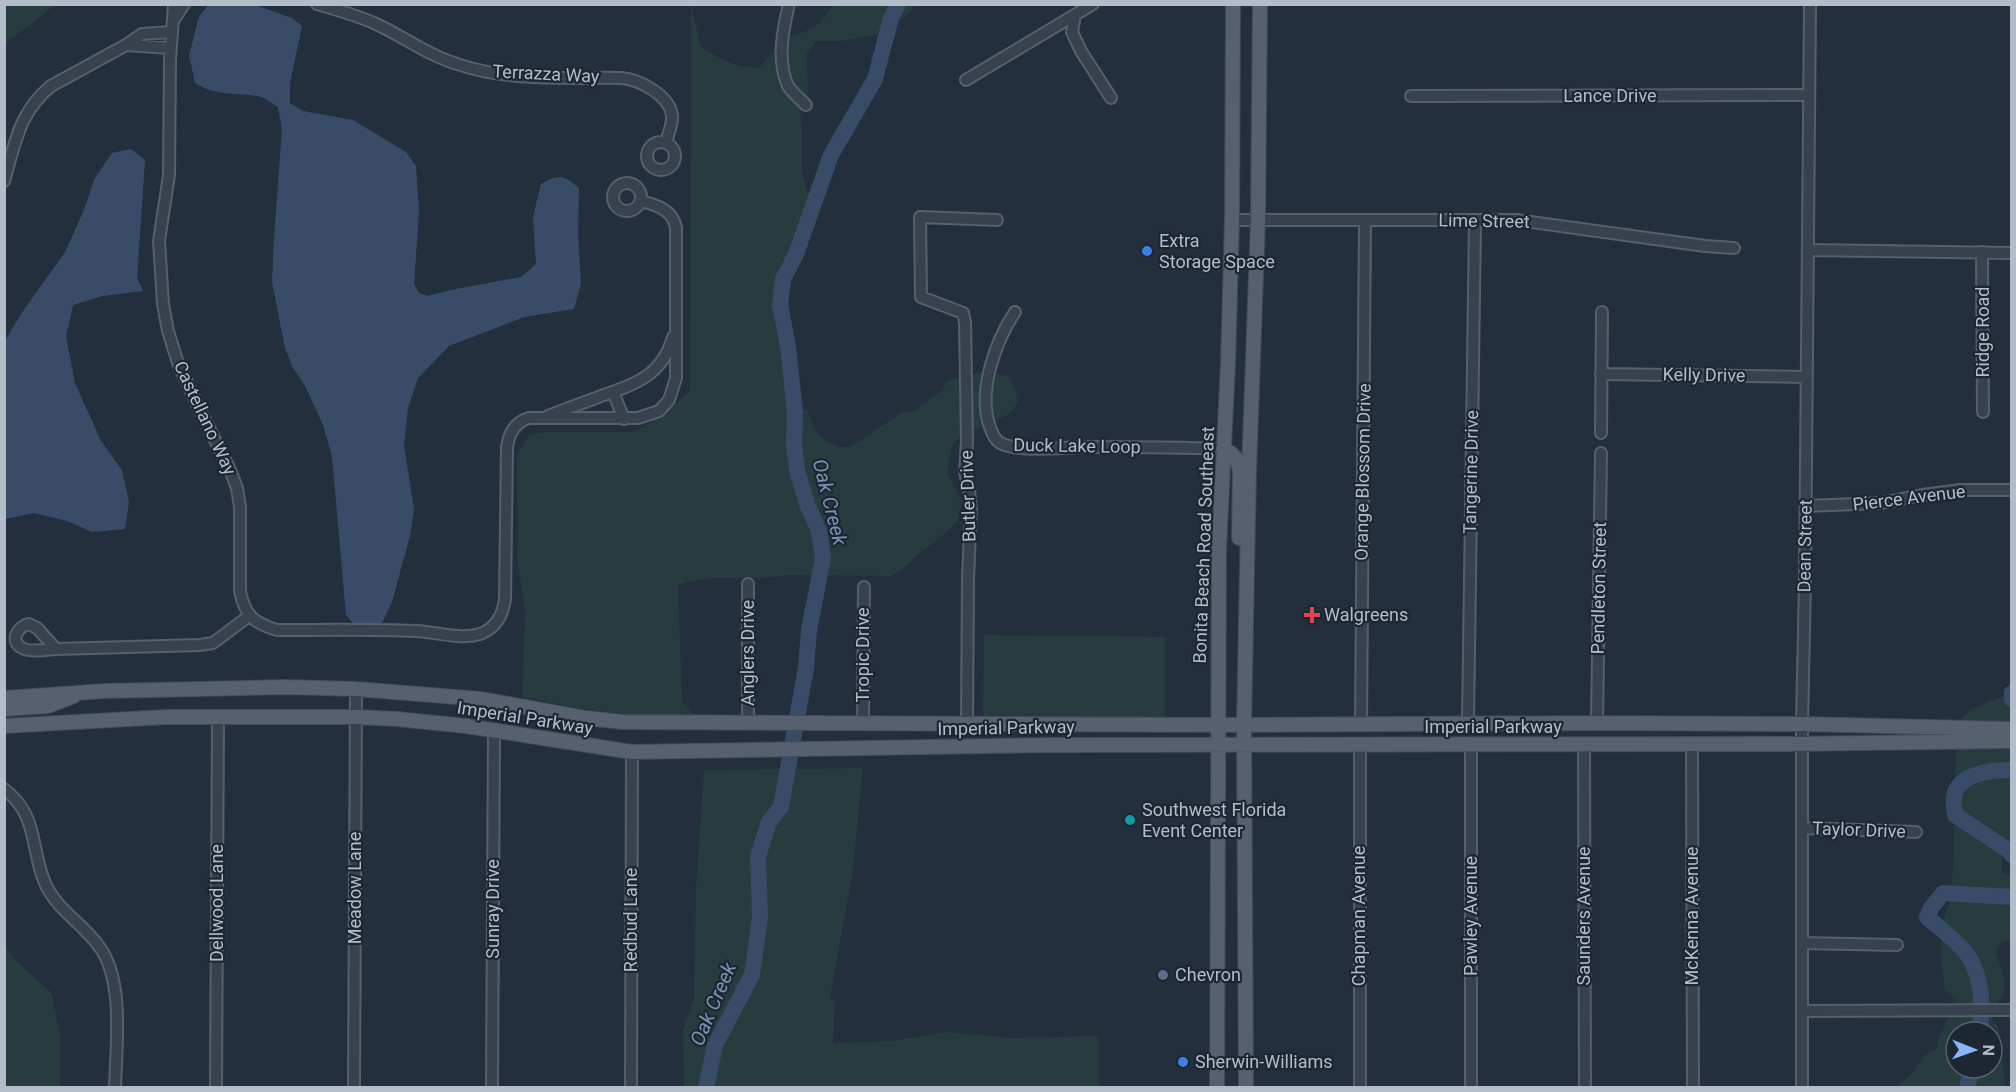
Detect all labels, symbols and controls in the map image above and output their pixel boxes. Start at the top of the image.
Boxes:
street label: Terrazza Way [492,60,600,87]
street label: Lance Drive [1563,85,1657,106]
street label: Lime Street [1438,209,1530,232]
place label: Extra Storage Space [1159,230,1275,272]
marker: Extra Storage Space [1140,244,1154,258]
street label: Ridge Road [1972,286,1993,378]
street label: Castellano Way [170,357,241,479]
street label: Kelly Drive [1662,363,1746,386]
street label: Orange Blossom Drive [1350,383,1375,561]
street label: Tangerine Drive [1459,410,1482,534]
street label: Bonita Beach Road Southeast [1189,426,1218,664]
street label: Duck Lake Loop [1013,434,1141,457]
street label: Butler Drive [955,450,980,542]
water label: Oak Creek [808,456,853,549]
street label: Pierce Avenue [1851,480,1967,515]
street label: Dean Street [1793,499,1816,593]
street label: Pendleton Street [1587,521,1610,655]
street label: Anglers Drive [737,600,758,706]
place label: Walgreens [1324,604,1408,625]
street label: Tropic Drive [852,607,873,703]
marker: Walgreens [1305,608,1319,622]
street label: Imperial Parkway [456,696,595,739]
street label: Imperial Parkway [937,716,1075,739]
street label: Imperial Parkway [1424,716,1562,737]
place label: Southwest Florida Event Center [1142,799,1286,841]
marker: Southwest Florida Event Center [1123,813,1137,827]
street label: Taylor Drive [1812,817,1906,842]
street label: Meadow Lane [344,832,365,944]
street label: Dellwood Lane [206,844,227,962]
street label: Chapman Avenue [1348,846,1369,986]
street label: Saunders Avenue [1573,847,1594,985]
street label: McKenna Avenue [1681,847,1702,985]
street label: Pawley Avenue [1460,856,1481,976]
street label: Sunray Drive [482,859,503,959]
street label: Redbud Lane [620,868,641,972]
water label: Oak Creek [685,958,742,1049]
place label: Chevron [1175,964,1241,985]
marker: Chevron [1156,968,1170,982]
north arrow [1944,1020,2004,1080]
text: N [1979,1044,1998,1056]
place label: Sherwin-Williams [1195,1051,1333,1072]
marker: Sherwin-Williams [1176,1055,1190,1069]

